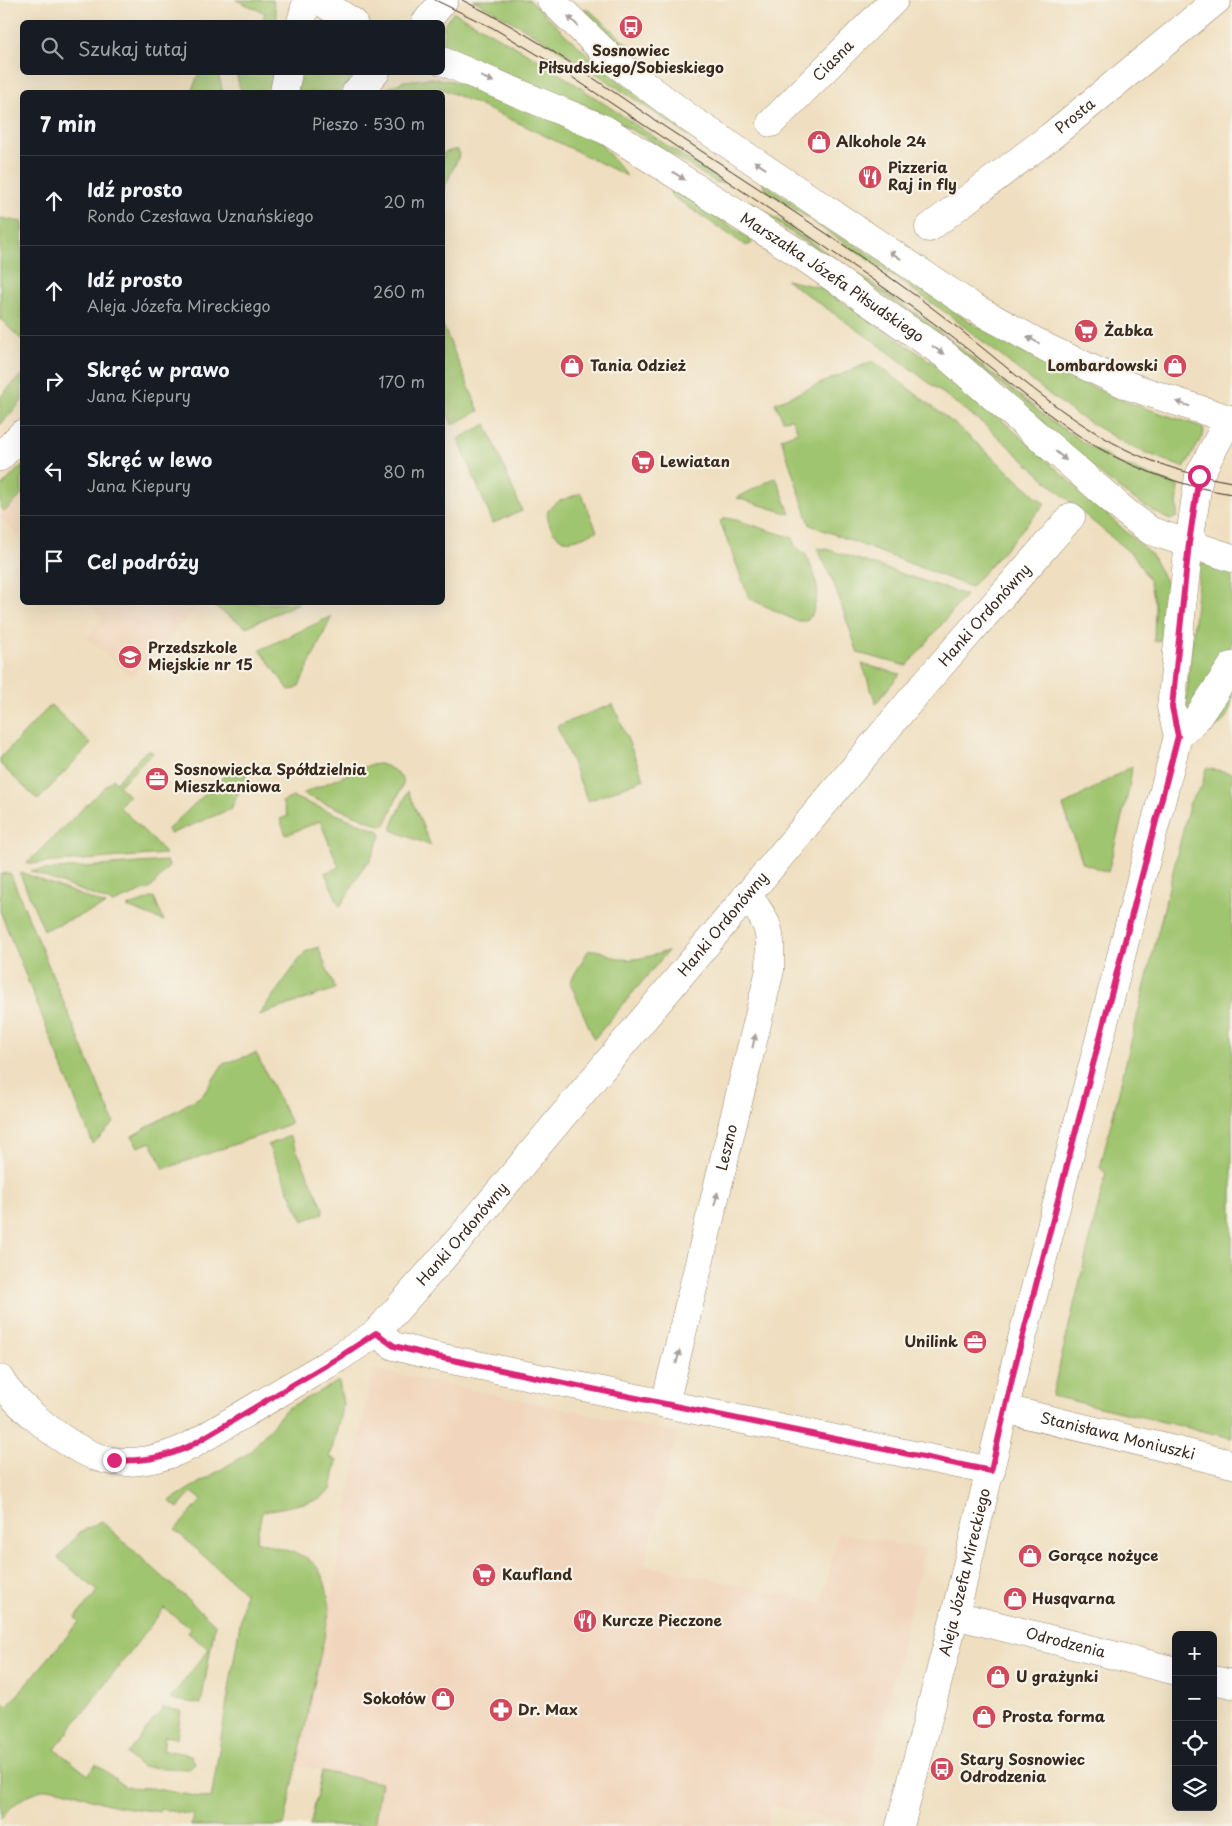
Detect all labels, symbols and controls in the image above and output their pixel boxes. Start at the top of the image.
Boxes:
bus stop icon: Sosnowiec Piłsudskiego/Sobieskiego [618,14,644,40]
one-way arrow [567,15,579,27]
search box [20,20,445,75]
street label: Ciasna [806,33,859,86]
icon: search [38,34,66,62]
text: Szukaj tutaj [78,34,188,62]
place label: Sosnowiec Piłsudskiego/Sobieskiego [538,38,724,78]
one-way arrow [480,76,495,84]
street label: Prosta [1049,91,1100,139]
text: 7 min [40,107,96,139]
text: Pieszo · 530 m [312,111,425,135]
shop icon: Alkohole 24 [806,129,832,155]
place label: Alkohole 24 [836,129,926,152]
place label: Pizzeria Raj in fly [888,155,957,195]
one-way arrow [753,160,766,170]
restaurant icon: Pizzeria Raj in fly [857,164,883,190]
one-way arrow [672,171,686,181]
text: Idź prosto [87,175,183,203]
icon: ahead [40,187,68,215]
text: 20 m [384,189,425,213]
text: Rondo Czesława Uznańskiego [87,203,314,227]
street label: Marszałka Józefa Piłsudskiego [736,206,930,347]
one-way arrow [888,250,902,260]
text: Idź prosto [87,265,183,293]
icon: ahead [40,277,68,305]
text: 260 m [373,279,425,303]
text: Aleja Józefa Mireckiego [87,293,271,317]
supermarket icon: Żabka [1073,318,1099,344]
place label: Żabka [1104,318,1153,341]
one-way arrow [1027,336,1040,345]
one-way arrow [931,345,944,355]
shop icon: Tania Odzież [559,353,585,379]
place label: Tania Odzież [590,353,686,376]
place label: Lombardowski [1048,353,1158,376]
shop icon: Lombardowski [1162,353,1188,379]
text: Skręć w prawo [87,355,230,383]
icon: right [40,367,68,395]
text: 170 m [379,369,425,393]
text: Jana Kiepury [87,383,191,407]
one-way arrow [1175,399,1190,407]
text: Skręć w lewo [87,445,212,473]
supermarket icon: Lewiatan [630,449,656,475]
place label: Lewiatan [660,449,730,472]
one-way arrow [1055,450,1067,462]
icon: left [40,457,68,485]
text: 80 m [383,459,425,483]
route start [1188,465,1211,488]
text: Jana Kiepury [87,473,191,497]
icon: arrive [40,547,68,575]
text: Cel podróży [87,547,199,575]
street label: Hanki Ordonówny [932,558,1035,671]
place label: Przedszkole Miejskie nr 15 [148,635,253,675]
school or university icon: Przedszkole Miejskie nr 15 [117,644,143,670]
place label: Sosnowiecka Spółdzielnia Mieszkaniowa [174,757,368,797]
office icon: Sosnowiecka Spółdzielnia Mieszkaniowa [144,766,170,792]
street label: Hanki Ordonówny [671,866,773,981]
one-way arrow [750,1034,758,1049]
street label: Leszno [709,1121,742,1173]
street label: Hanki Ordonówny [410,1177,513,1290]
one-way arrow [712,1192,720,1207]
place label: Unilink [904,1329,958,1352]
office icon: Unilink [962,1329,988,1355]
one-way arrow [674,1350,682,1365]
street label: Stanisława Moniuszki [1038,1405,1198,1465]
route end [103,1449,126,1472]
street label: Aleja Józefa Mireckiego [932,1485,995,1658]
shop icon: Gorące nożyce [1017,1543,1043,1569]
place label: Gorące nożyce [1048,1543,1158,1566]
supermarket icon: Kaufland [471,1562,497,1588]
place label: Kaufland [502,1562,572,1585]
shop icon: Husqvarna [1002,1586,1028,1612]
place label: Husqvarna [1032,1586,1116,1609]
restaurant icon: Kurcze Pieczone [572,1608,598,1634]
place label: Kurcze Pieczone [602,1608,723,1631]
street label: Odrodzenia [1023,1620,1109,1663]
map controls [1172,1631,1217,1811]
button: + [1172,1631,1217,1676]
shop icon: U grażynki [985,1664,1011,1690]
place label: U grażynki [1016,1664,1099,1687]
button: − [1172,1676,1217,1721]
place label: Sokołów [363,1686,426,1709]
shop icon: Sokołów [430,1686,456,1712]
pharmacy icon: Dr. Max [488,1697,514,1723]
place label: Dr. Max [518,1697,578,1720]
shop icon: Prosta forma [971,1704,997,1730]
place label: Prosta forma [1002,1704,1106,1727]
button: locate [1172,1721,1217,1766]
place label: Stary Sosnowiec Odrodzenia [960,1747,1085,1787]
bus stop icon: Stary Sosnowiec Odrodzenia [929,1756,955,1782]
button: layers [1172,1766,1217,1811]

